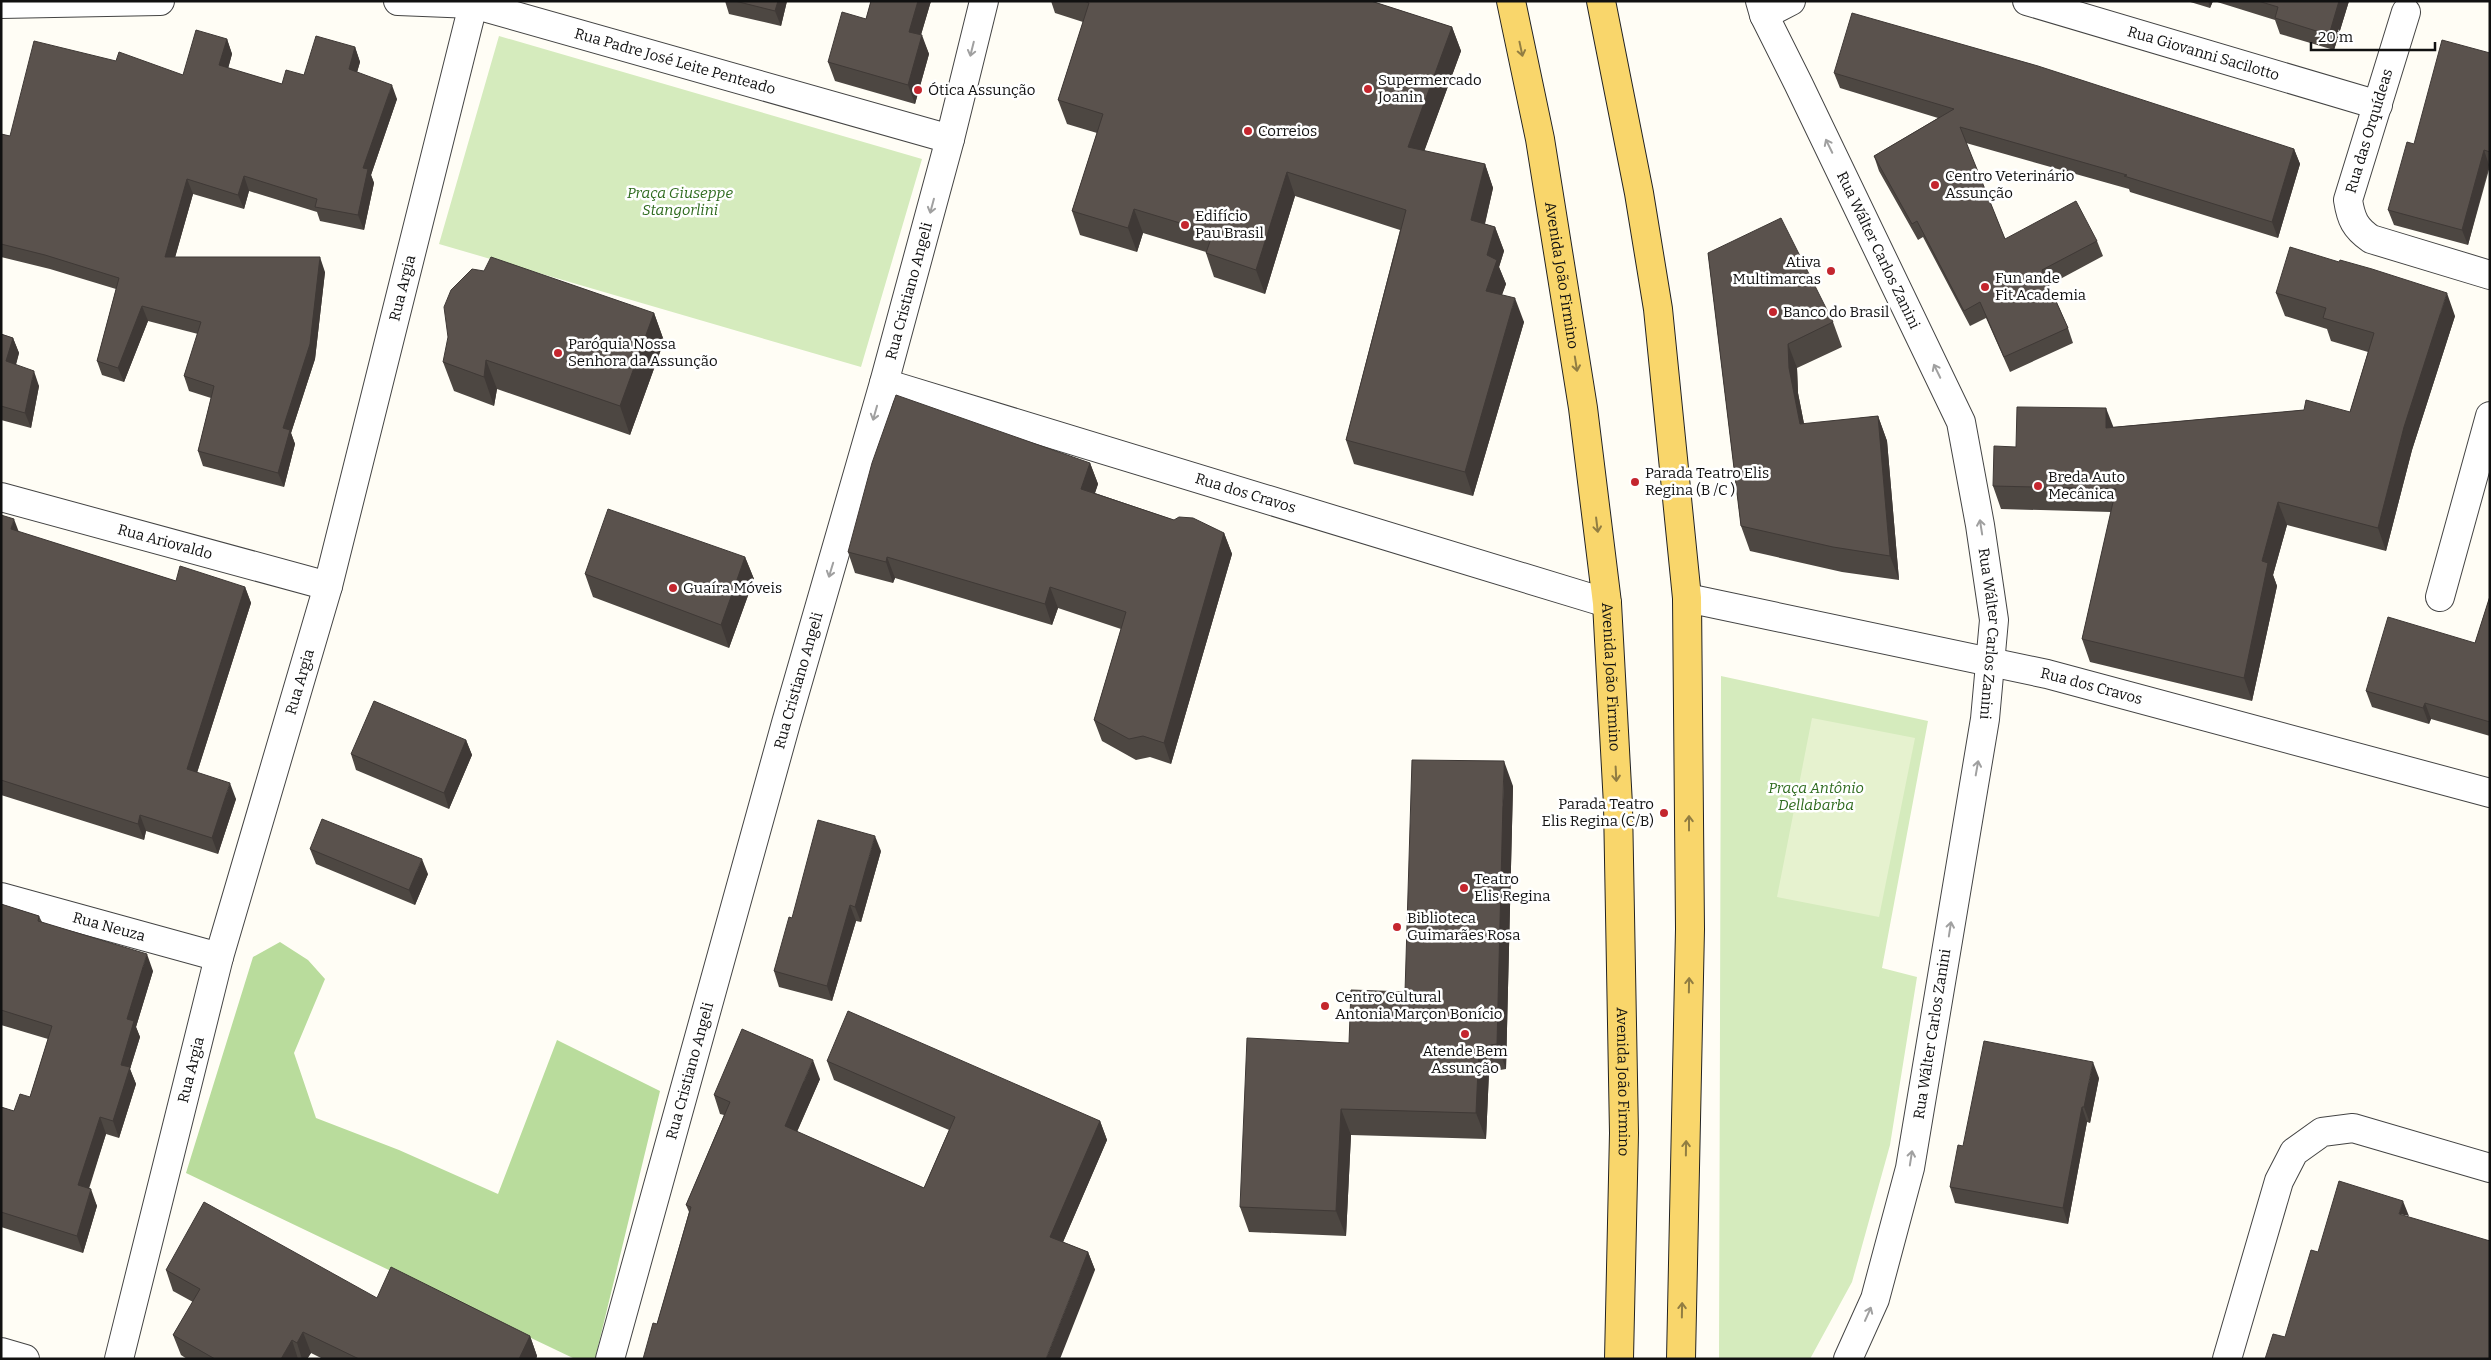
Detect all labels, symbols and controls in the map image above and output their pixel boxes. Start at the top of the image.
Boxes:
scale bar [2311,20,2435,52]
street label: Rua Giovanni Sacilotto [2125,22,2282,84]
street label: Rua Padre José Leite Penteado [572,24,778,98]
text: 20 m [2318,28,2354,46]
one-way arrow [967,40,977,56]
one-way arrow [1517,41,1526,57]
street label: Rua das Orquídeas [2341,67,2397,195]
place label: Supermercado Joanin [1377,71,1482,106]
place label: Ótica Assunção [928,81,1035,99]
marker: Supermercado Joanin [1362,83,1374,95]
marker: Ótica Assunção [912,84,924,96]
place label: Correios [1258,122,1317,140]
marker: Correios [1242,125,1254,137]
one-way arrow [1823,139,1833,154]
place label: Centro Veterinário Assunção [1945,167,2074,202]
street label: Rua Wálter Carlos Zanini [1833,168,1924,332]
marker: Centro Veterinário Assunção [1929,179,1941,191]
park label: Praça Giuseppe Stangorlini [627,184,733,219]
one-way arrow [927,197,936,213]
street label: Avenida João Firmino [1541,200,1582,350]
place label: Edifício Pau Brasil [1195,207,1264,242]
marker: Edifício Pau Brasil [1179,219,1191,231]
street label: Rua Cristiano Angeli [882,220,936,362]
street label: Rua Argia [385,253,419,323]
place label: Ativa Multimarcas [1733,253,1821,288]
marker: Ativa Multimarcas [1825,265,1837,277]
place label: Fun ande Fit Academia [1995,269,2086,304]
marker: Fun ande Fit Academia [1979,281,1991,293]
place label: Banco do Brasil [1783,303,1889,321]
marker: Banco do Brasil [1767,306,1779,318]
place label: Paróquia Nossa Senhora da Assunção [568,335,718,370]
marker: Paróquia Nossa Senhora da Assunção [552,347,564,359]
one-way arrow [1571,356,1581,372]
one-way arrow [1931,364,1941,379]
one-way arrow [870,405,880,421]
place label: Parada Teatro Elis Regina (B /C ) [1645,464,1769,499]
place label: Breda Auto Mecânica [2048,468,2125,503]
street label: Rua dos Cravos [1193,469,1298,517]
marker: Parada Teatro Elis Regina (B /C ) [1629,476,1641,488]
marker: Breda Auto Mecânica [2032,480,2044,492]
one-way arrow [1592,517,1602,533]
one-way arrow [1975,519,1985,535]
street label: Rua Ariovaldo [116,520,214,563]
street label: Rua Wálter Carlos Zanini [1974,547,2003,721]
one-way arrow [826,561,836,577]
place label: Guaíra Móveis [683,579,782,597]
marker: Guaíra Móveis [667,582,679,594]
street label: Avenida João Firmino [1598,602,1624,752]
street label: Rua Cristiano Angeli [770,610,827,751]
street label: Rua Argia [282,647,318,717]
street label: Rua dos Cravos [2039,664,2144,708]
one-way arrow [1972,761,1982,777]
one-way arrow [1612,766,1621,782]
park label: Praça Antônio Dellabarba [1768,779,1864,814]
place label: Parada Teatro Elis Regina (C/B) [1542,795,1654,830]
marker: Parada Teatro Elis Regina (C/B) [1658,807,1670,819]
one-way arrow [1684,815,1694,831]
place label: Teatro Elis Regina [1474,870,1550,905]
marker: Teatro Elis Regina [1458,882,1470,894]
street label: Rua Neuza [71,908,147,945]
place label: Biblioteca Guimarães Rosa [1407,909,1520,944]
marker: Biblioteca Guimarães Rosa [1391,921,1403,933]
one-way arrow [1945,921,1955,937]
street label: Rua Wálter Carlos Zanini [1910,947,1954,1120]
one-way arrow [1684,977,1694,994]
place label: Centro Cultural Antonia Marçon Bonício [1335,988,1502,1023]
street label: Rua Cristiano Angeli [662,1000,717,1142]
marker: Centro Cultural Antonia Marçon Bonício [1319,1000,1331,1012]
street label: Avenida João Firmino [1613,1007,1633,1156]
marker: Atende Bem Assunção [1459,1028,1471,1040]
street label: Rua Argia [174,1035,208,1105]
place label: Atende Bem Assunção [1422,1042,1508,1077]
one-way arrow [1681,1140,1690,1156]
one-way arrow [1907,1150,1917,1166]
one-way arrow [1678,1302,1687,1318]
one-way arrow [1864,1307,1873,1322]

